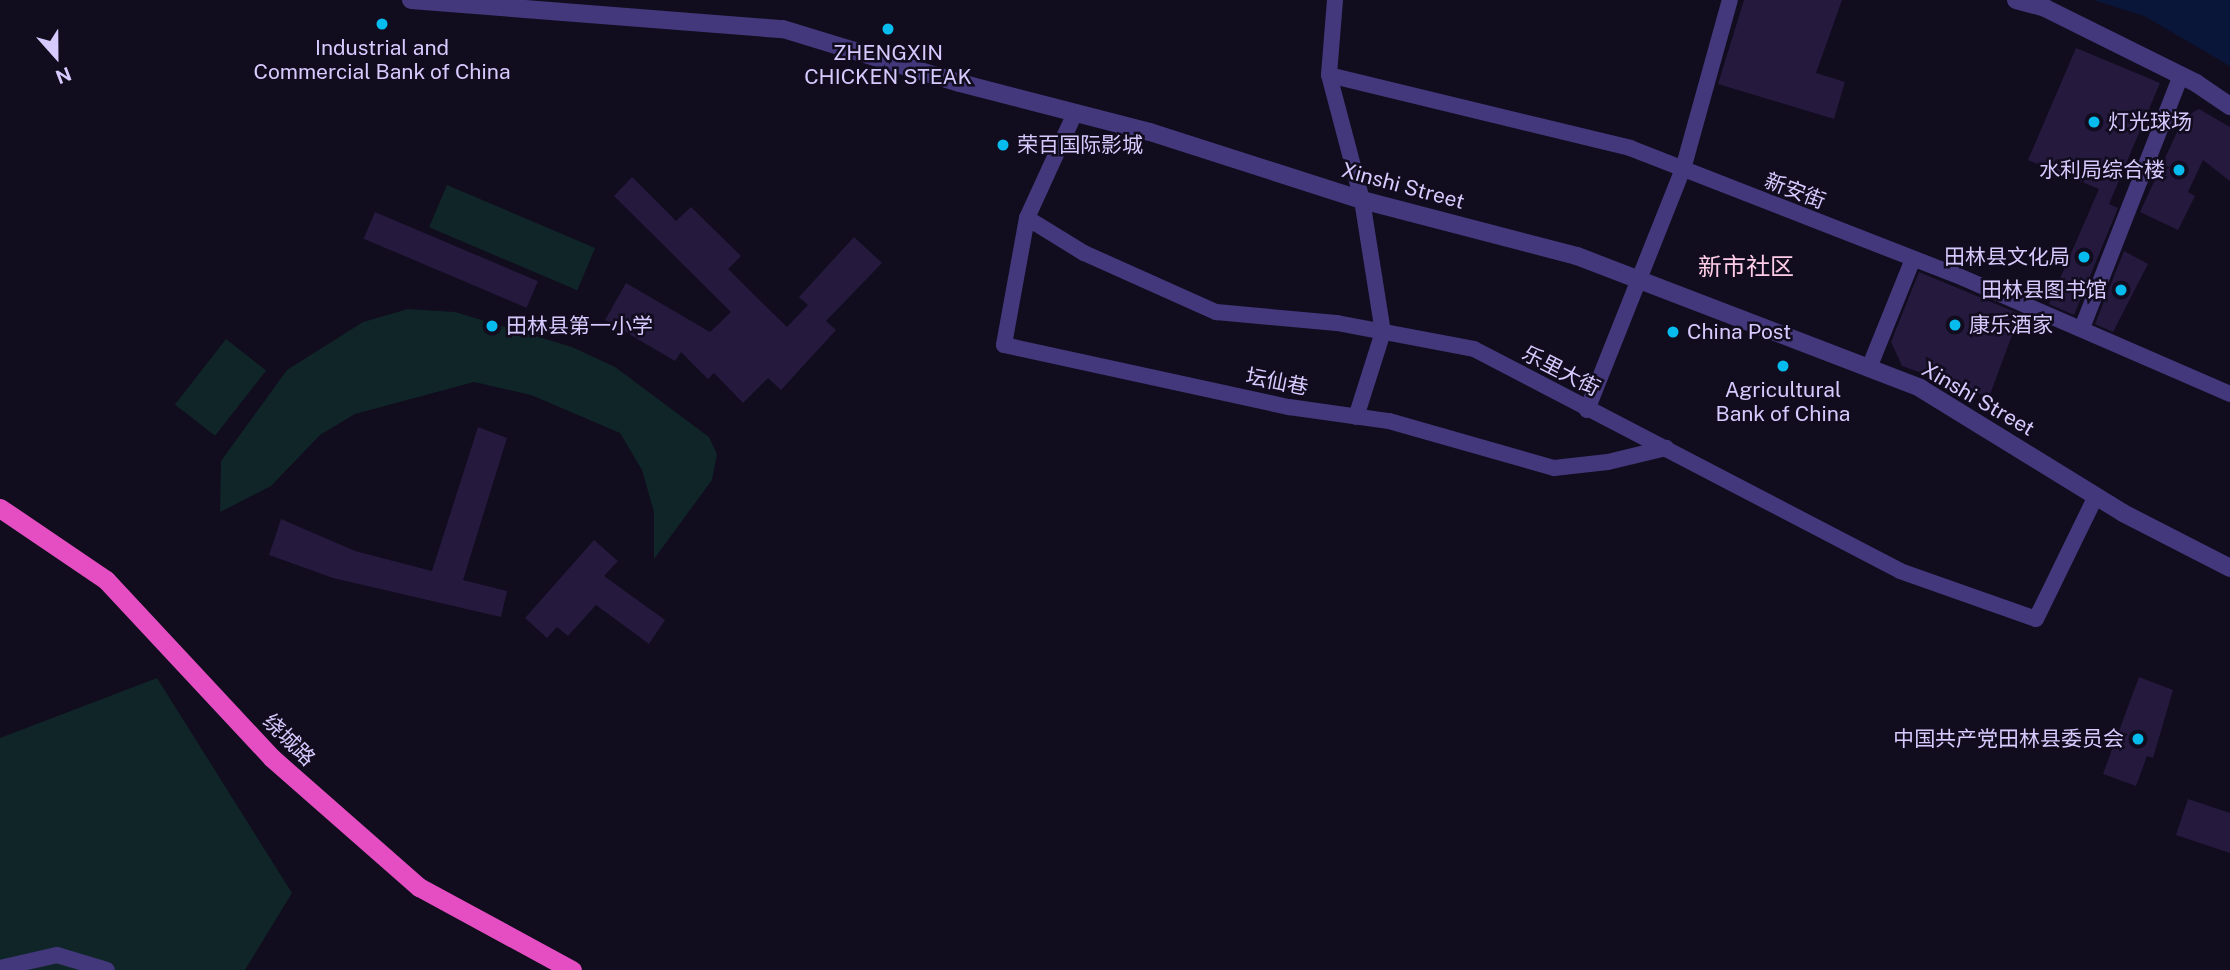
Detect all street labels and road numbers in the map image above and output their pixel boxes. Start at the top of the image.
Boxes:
street label: Xinshi Street [1339,158,1467,214]
street label: 新安街 [1761,168,1829,214]
street label: 乐里大街 [1518,341,1604,401]
street label: Xinshi Street [1917,357,2039,441]
street label: 坛仙巷 [1244,364,1310,400]
street label: 绕城路 [258,709,320,771]

